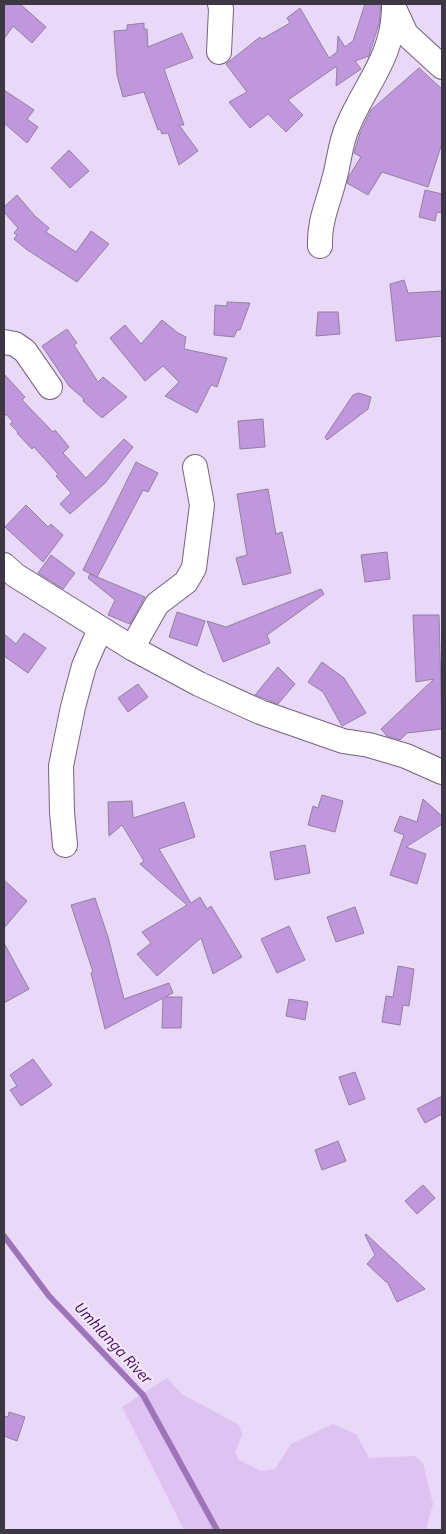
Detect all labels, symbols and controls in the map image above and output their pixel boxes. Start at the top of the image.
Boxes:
water label: Umhlanga River [69,1297,158,1390]

